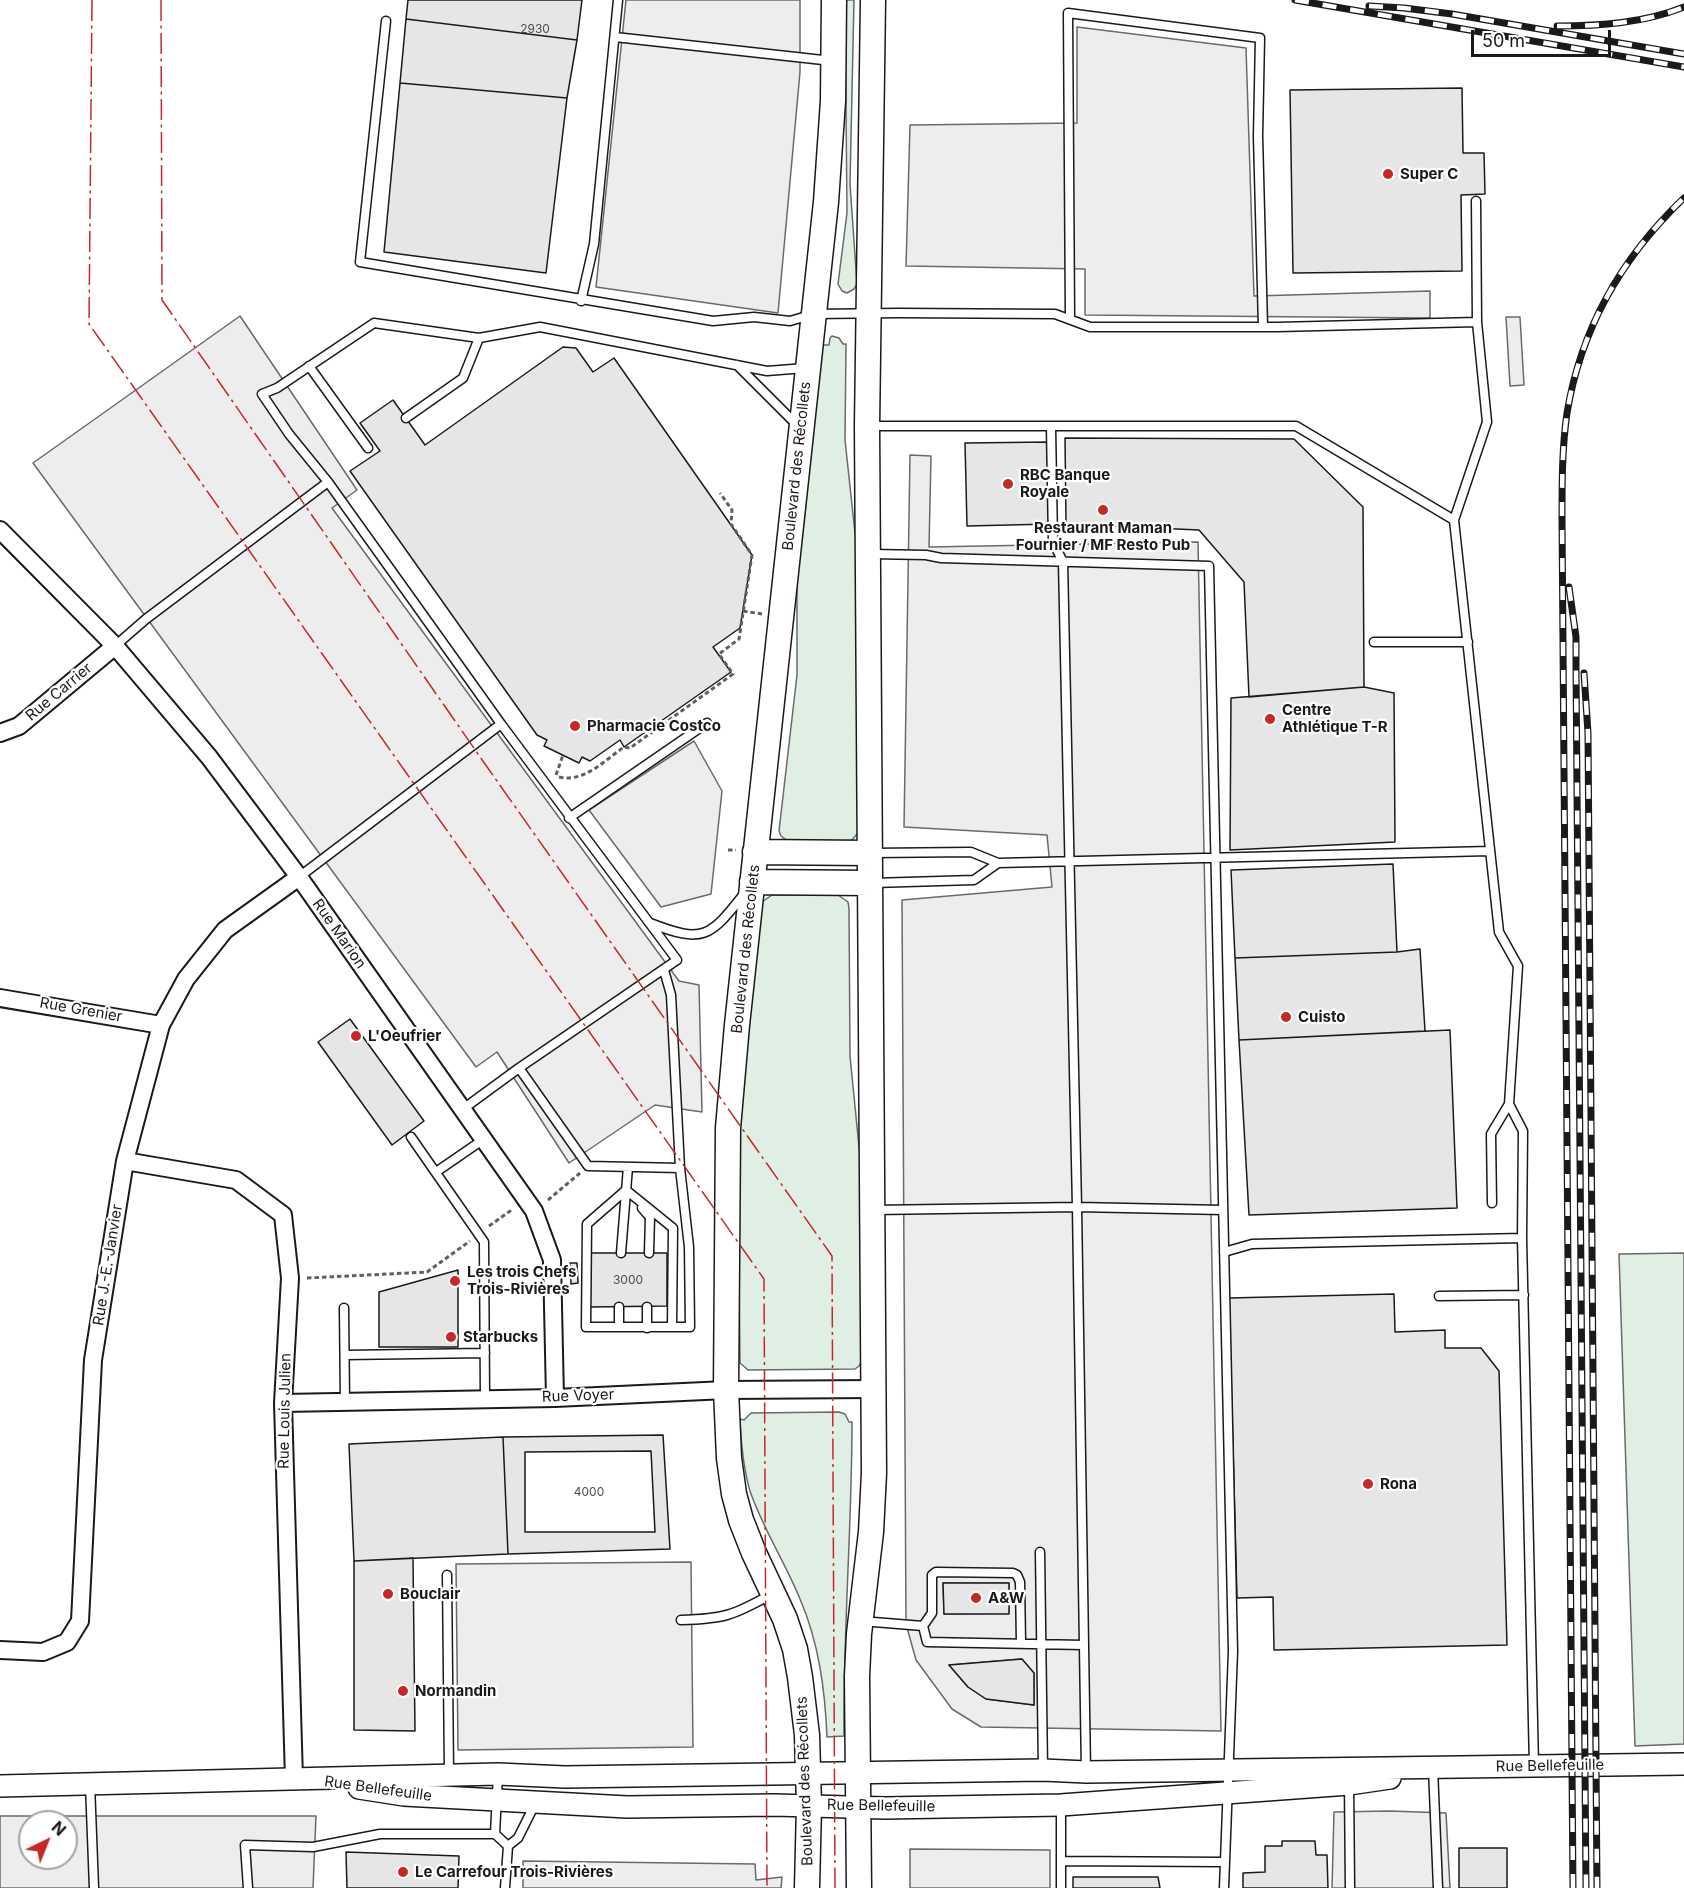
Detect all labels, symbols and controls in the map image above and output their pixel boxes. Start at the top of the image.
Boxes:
scale bar [1474,18,1614,56]
house number: 2930 [520,22,550,36]
text: 50 m [1482,30,1525,51]
place label: Super C [1400,165,1458,183]
marker: Super C [1381,167,1395,181]
street label: Boulevard des Récollets [779,381,815,551]
place label: RBC Banque Royale [1020,466,1110,501]
marker: RBC Banque Royale [1001,477,1015,491]
marker: Restaurant Maman Fournier / MF Resto Pub [1096,503,1110,517]
place label: Restaurant Maman Fournier / MF Resto Pub [1016,519,1190,554]
street label: Rue Carrier [22,659,96,725]
place label: Centre Athlétique T-R [1282,701,1388,736]
marker: Centre Athlétique T-R [1263,712,1277,726]
place label: Pharmacie Costco [587,717,721,735]
marker: Pharmacie Costco [568,719,582,733]
street label: Boulevard des Récollets [728,864,764,1034]
street label: Rue Marion [308,896,370,972]
street label: Rue Grenier [38,994,124,1026]
place label: Cuisto [1298,1008,1345,1026]
marker: Cuisto [1279,1010,1293,1024]
place label: L'Oeufrier [368,1027,441,1045]
marker: L'Oeufrier [349,1029,363,1043]
street label: Rue J.-E.-Janvier [90,1203,126,1327]
place label: Les trois Chefs Trois-Rivières [467,1263,576,1298]
house number: 3000 [613,1273,643,1287]
marker: Les trois Chefs Trois-Rivières [448,1274,462,1288]
place label: Starbucks [463,1328,538,1346]
marker: Starbucks [444,1330,458,1344]
street label: Rue Louis Julien [275,1353,295,1469]
street label: Rue Voyer [542,1386,614,1406]
place label: Rona [1380,1475,1417,1493]
marker: Rona [1361,1477,1375,1491]
house number: 4000 [574,1485,604,1499]
place label: Bouclair [400,1585,460,1603]
marker: Bouclair [381,1587,395,1601]
place label: A&W [988,1589,1024,1607]
marker: A&W [969,1591,983,1605]
place label: Normandin [415,1682,496,1700]
marker: Normandin [396,1684,410,1698]
street label: Boulevard des Récollets [793,1696,817,1866]
street label: Rue Bellefeuille [1496,1756,1604,1776]
street label: Rue Bellefeuille [323,1773,433,1805]
street label: Rue Bellefeuille [827,1796,935,1816]
north arrow [18,1810,78,1870]
text: N [48,1817,70,1840]
place label: Le Carrefour Trois-Rivières [415,1863,613,1881]
marker: Le Carrefour Trois-Rivières [396,1865,410,1879]

